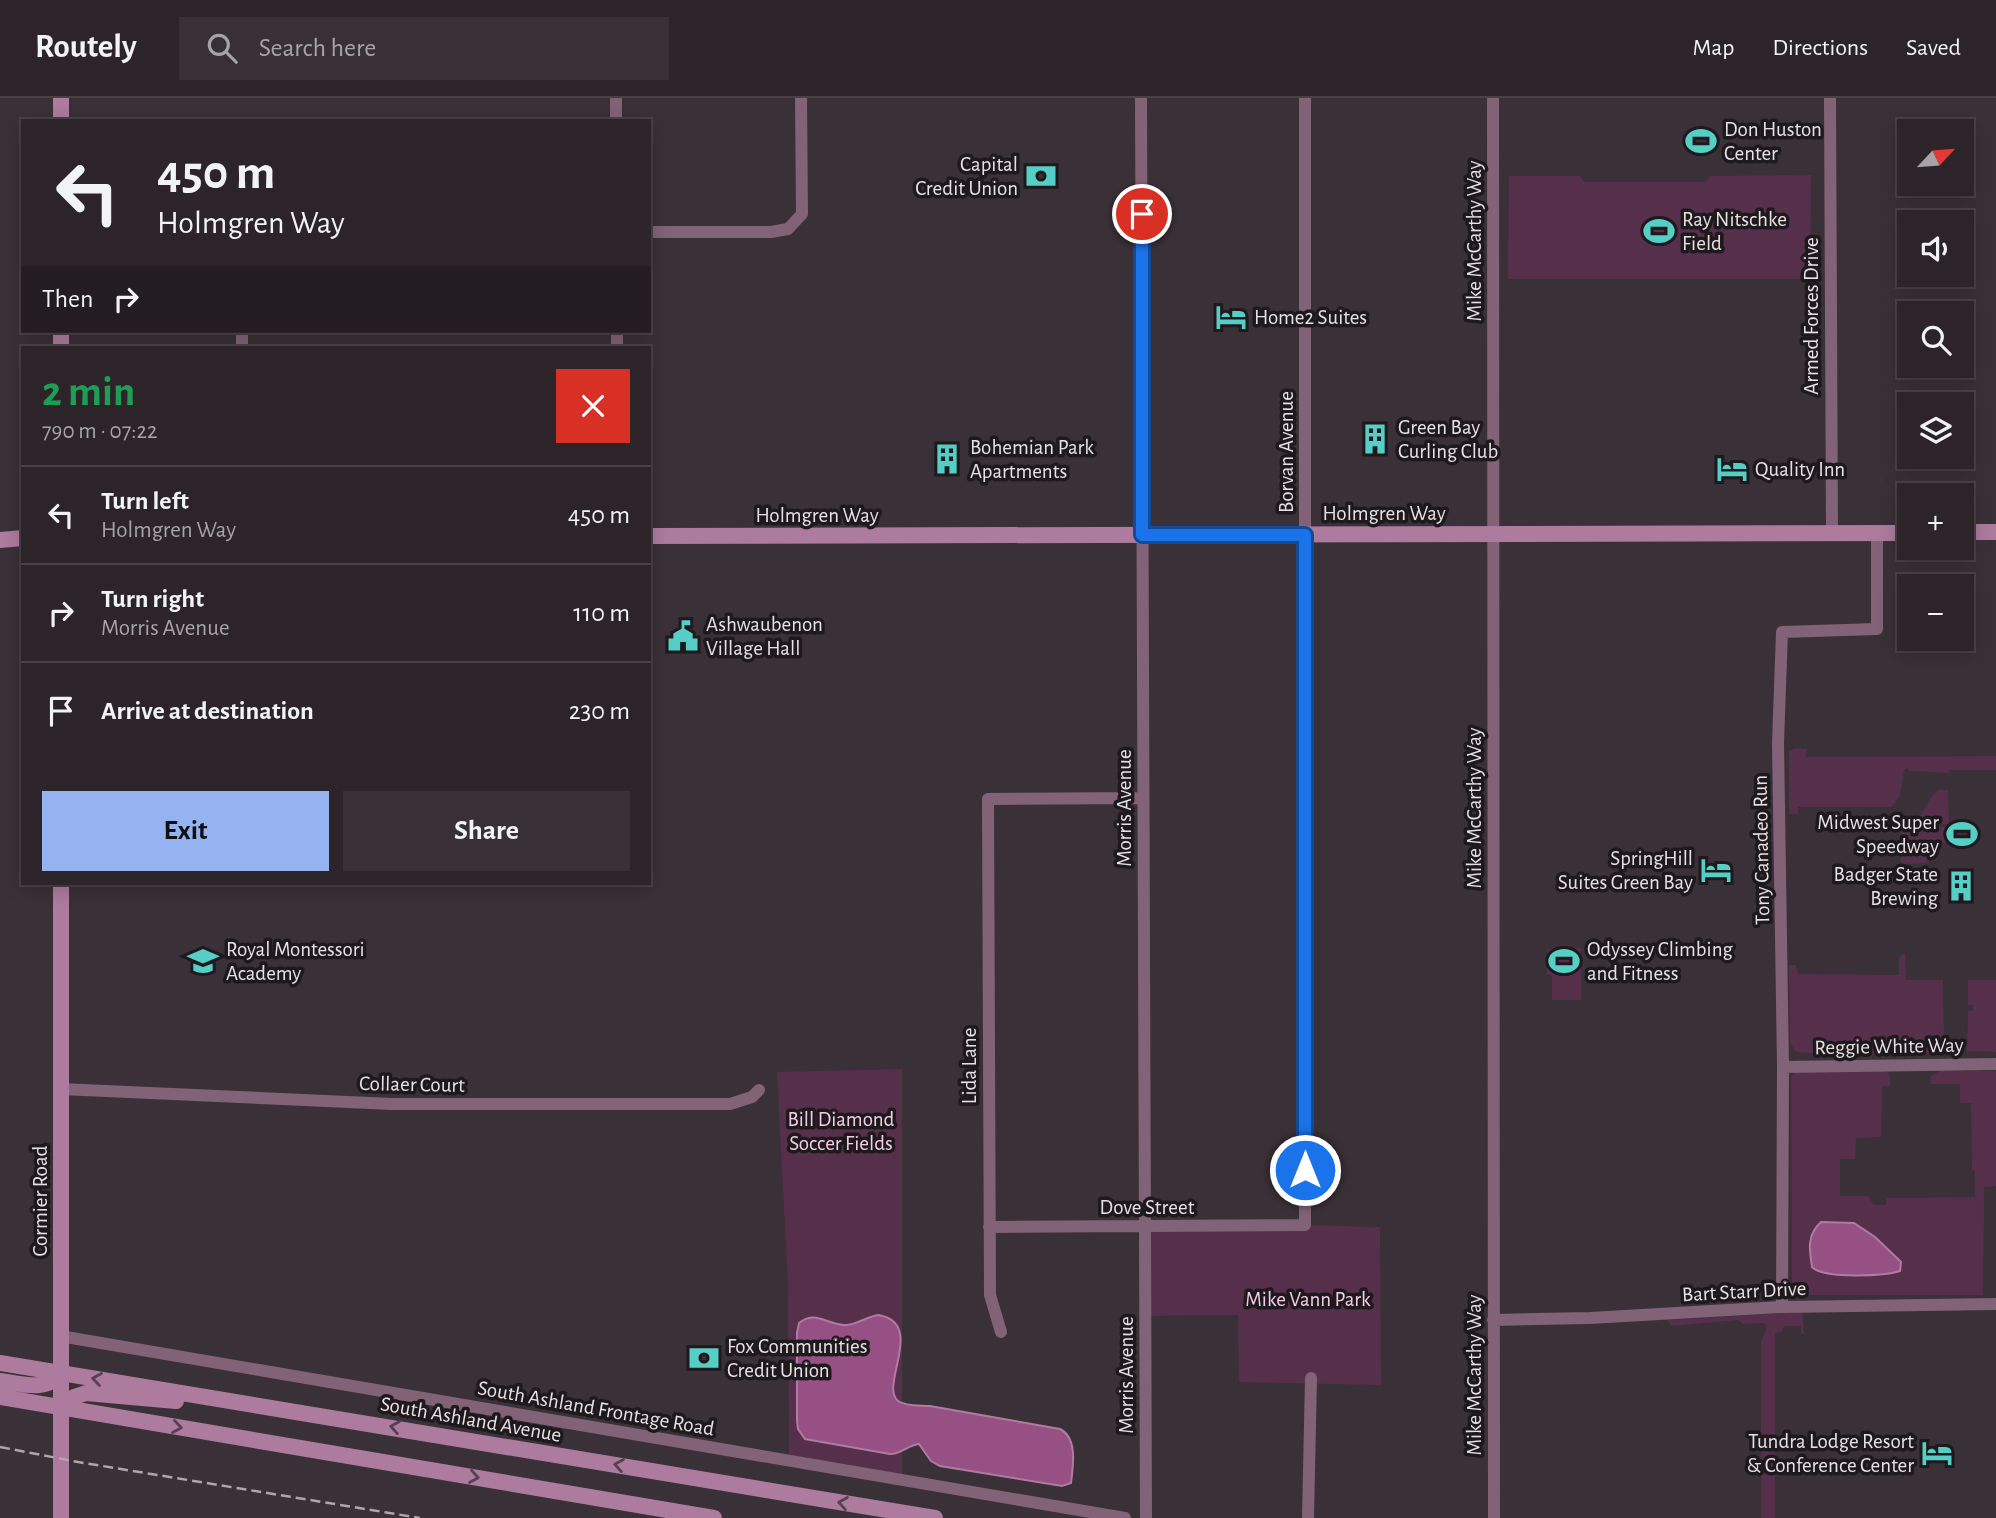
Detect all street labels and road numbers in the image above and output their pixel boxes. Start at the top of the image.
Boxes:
street label: Mike McCarthy Way [1464,160,1485,322]
street label: Armed Forces Drive [1801,237,1822,395]
street label: Borvan Avenue [1276,391,1297,513]
street label: Holmgren Way [1322,503,1446,524]
street label: Holmgren Way [755,505,879,526]
street label: Mike McCarthy Way [1464,727,1485,889]
street label: Morris Avenue [1114,749,1135,867]
street label: Tony Canadeo Run [1750,775,1773,925]
street label: Lida Lane [959,1028,980,1104]
street label: Reggie White Way [1814,1035,1964,1058]
street label: Collaer Court [359,1073,465,1096]
street label: Cormier Road [30,1145,51,1256]
street label: Dove Street [1100,1197,1195,1218]
street label: Bart Starr Drive [1681,1278,1807,1305]
street label: Mike McCarthy Way [1464,1294,1485,1456]
street label: Morris Avenue [1116,1316,1137,1434]
street label: South Ashland Frontage Road [476,1377,716,1440]
street label: South Ashland Avenue [379,1393,563,1446]

